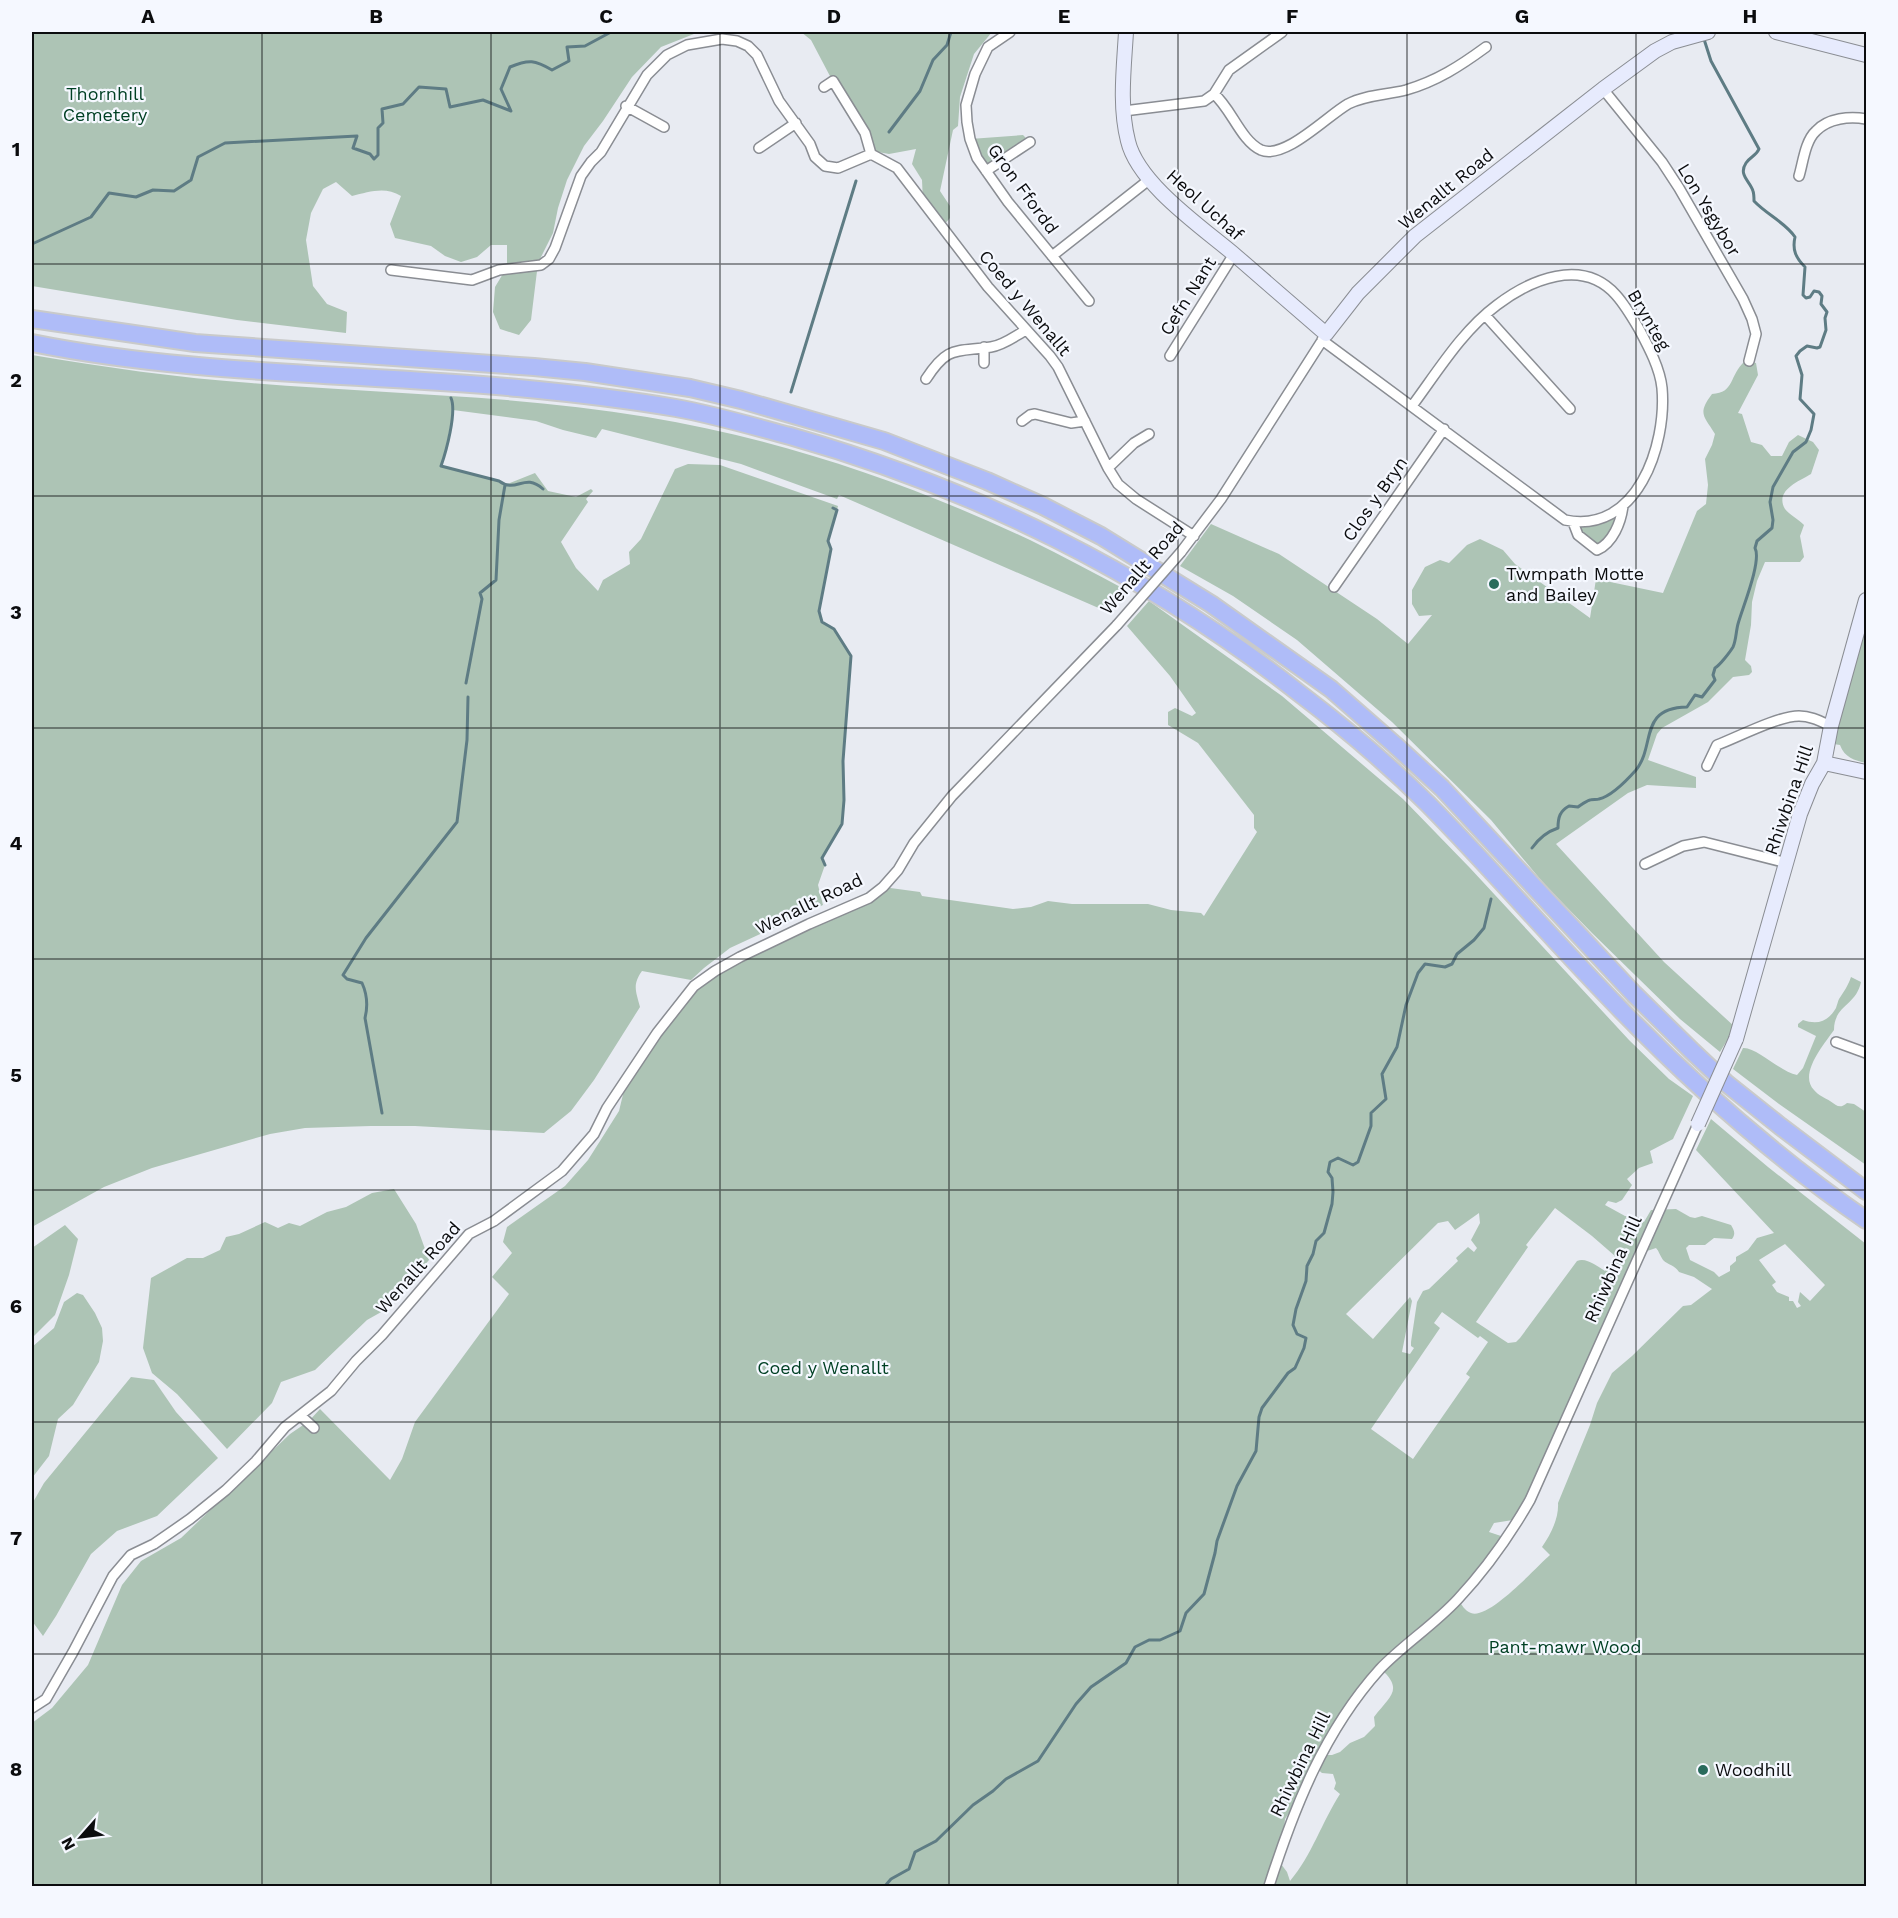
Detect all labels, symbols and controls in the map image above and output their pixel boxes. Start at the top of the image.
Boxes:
text: A [141,4,155,28]
text: B [369,4,383,28]
text: C [599,4,613,28]
text: D [827,4,841,28]
text: E [1058,4,1070,28]
text: F [1286,4,1298,28]
text: G [1515,4,1529,28]
text: H [1743,4,1757,28]
park label: Thornhill Cemetery [63,83,148,125]
text: 1 [12,137,20,161]
street label: Gron Ffordd [984,140,1063,238]
street label: Wenallt Road [1394,144,1498,233]
street label: Lon Ysgybor [1674,160,1745,260]
street label: Heol Uchaf [1163,165,1248,245]
street label: Coed y Wenallt [975,246,1076,360]
street label: Cefn Nant [1155,252,1220,339]
street label: Brynteg [1624,286,1675,354]
text: 2 [10,368,22,392]
street label: Clos y Bryn [1338,452,1411,545]
street label: Wenallt Road [1095,517,1188,619]
place label: Twmpath Motte and Bailey [1506,563,1644,605]
marker: Twmpath Motte and Bailey [1487,577,1501,591]
text: 3 [10,600,22,624]
street label: Rhiwbina Hill [1760,742,1817,858]
text: 4 [10,831,23,855]
street label: Wenallt Road [752,869,866,939]
text: 5 [10,1063,22,1087]
street label: Rhiwbina Hill [1580,1212,1646,1326]
street label: Wenallt Road [371,1217,464,1318]
text: 6 [10,1294,22,1318]
park label: Coed y Wenallt [757,1357,889,1378]
text: 7 [10,1526,22,1550]
park label: Pant-mawr Wood [1488,1636,1642,1657]
street label: Rhiwbina Hill [1265,1707,1334,1820]
text: 8 [10,1757,22,1781]
place label: Woodhill [1715,1759,1792,1780]
marker: Woodhill [1696,1763,1710,1777]
north arrow [51,1807,111,1867]
text: N [57,1834,79,1854]

